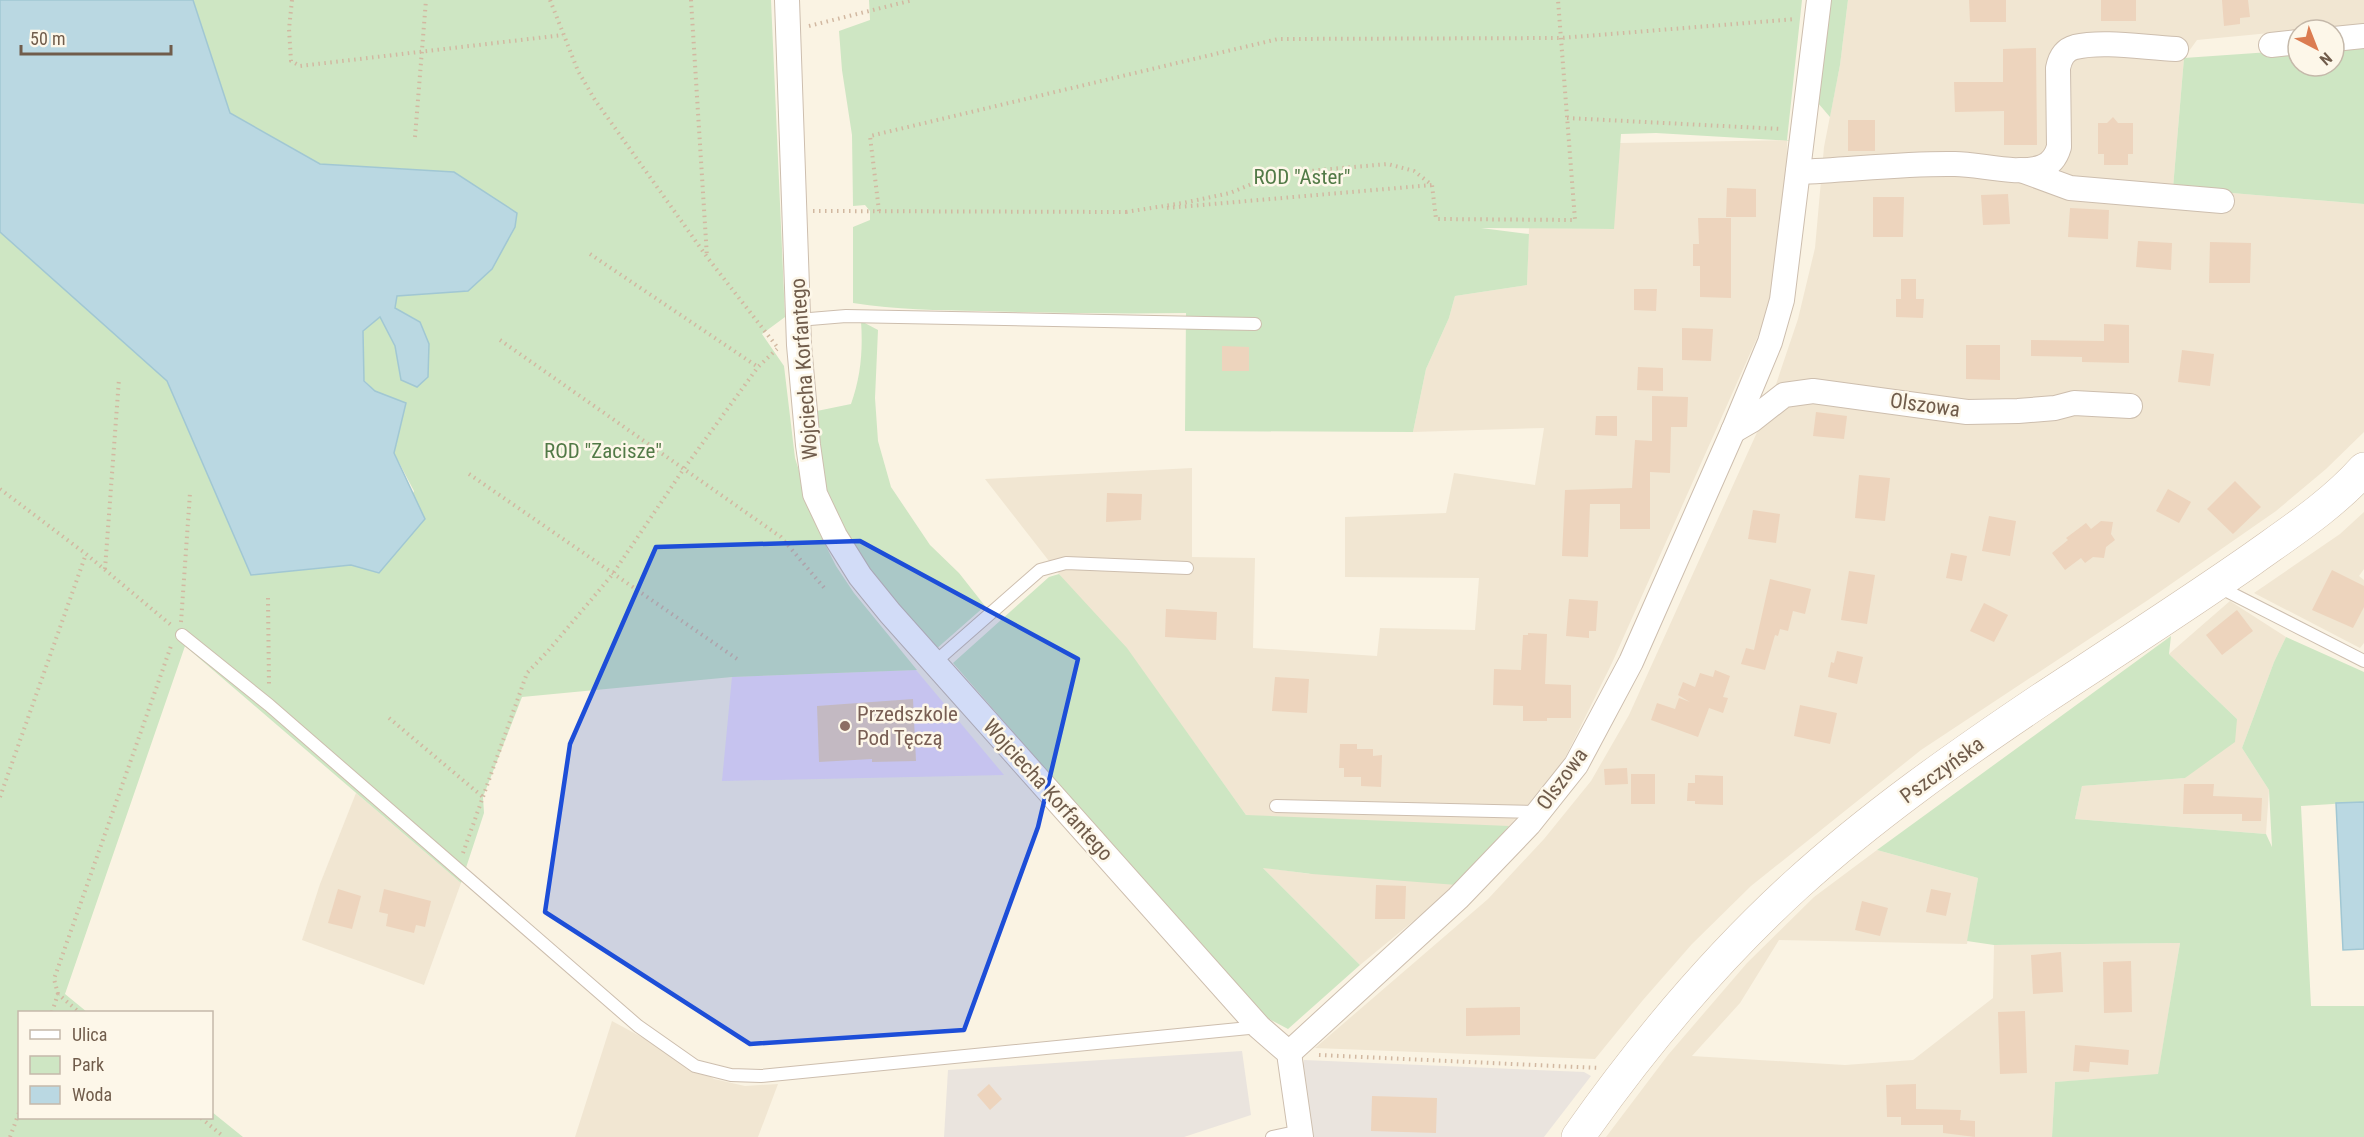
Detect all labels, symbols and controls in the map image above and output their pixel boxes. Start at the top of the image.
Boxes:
scale bar [21,18,171,56]
north arrow [2286,18,2346,78]
text: 50 m [30,28,65,49]
text: N [2316,48,2336,69]
park label: ROD "Aster" [1253,165,1351,189]
street label: Wojciecha Korfantego [786,277,822,461]
street label: Olszowa [1889,388,1961,422]
park label: ROD "Zacisze" [544,439,662,463]
place label: Przedszkole Pod Tęczą [857,702,958,750]
street label: Wojciecha Korfantego [978,714,1118,866]
marker: Przedszkole Pod Tęczą [838,719,852,733]
street label: Pszczyńska [1896,732,1988,808]
street label: Olszowa [1532,743,1592,815]
legend [18,1011,213,1119]
text: Ulica [72,1024,107,1045]
text: Park [72,1054,104,1075]
text: Woda [72,1084,112,1105]

